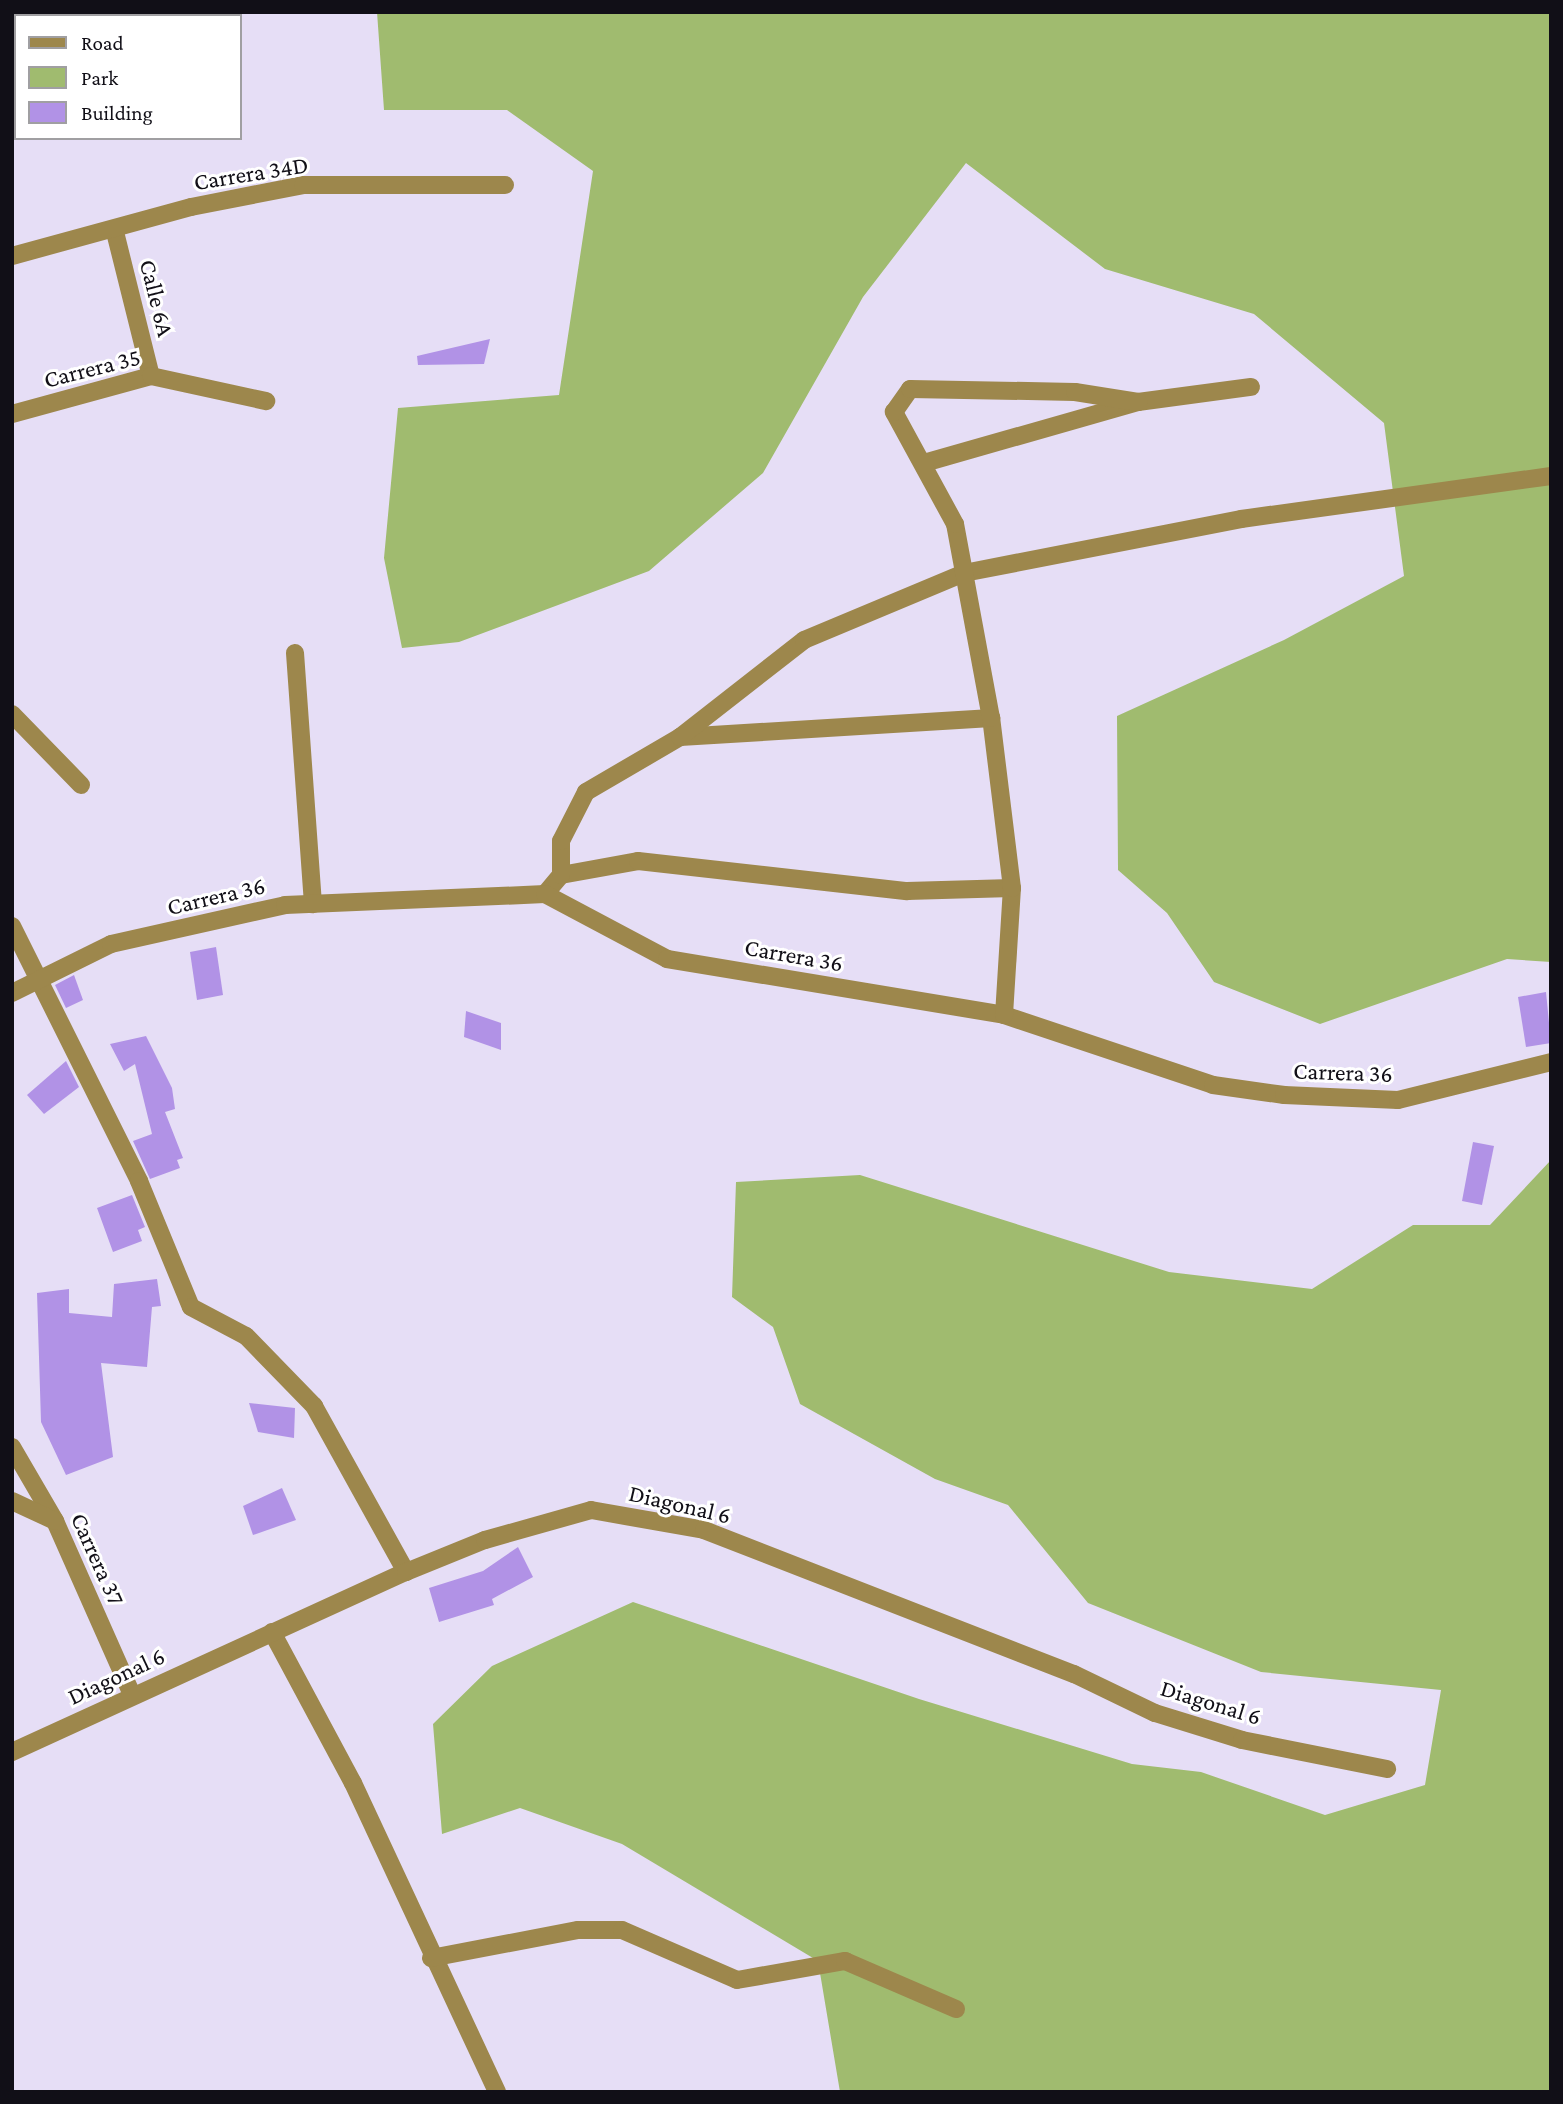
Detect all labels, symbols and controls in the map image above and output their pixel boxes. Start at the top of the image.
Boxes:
legend [14,14,242,140]
text: Road [81,31,124,55]
text: Park [81,66,118,90]
text: Building [81,101,153,125]
street label: Carrera 34D [192,150,310,196]
street label: Calle 6A [134,256,180,340]
street label: Carrera 35 [41,342,143,394]
street label: Carrera 36 [164,871,268,921]
street label: Carrera 36 [743,932,845,978]
street label: Carrera 36 [1293,1056,1393,1088]
street label: Diagonal 6 [626,1478,734,1530]
street label: Carrera 37 [65,1508,131,1610]
street label: Diagonal 6 [63,1641,169,1711]
street label: Diagonal 6 [1157,1673,1265,1731]

